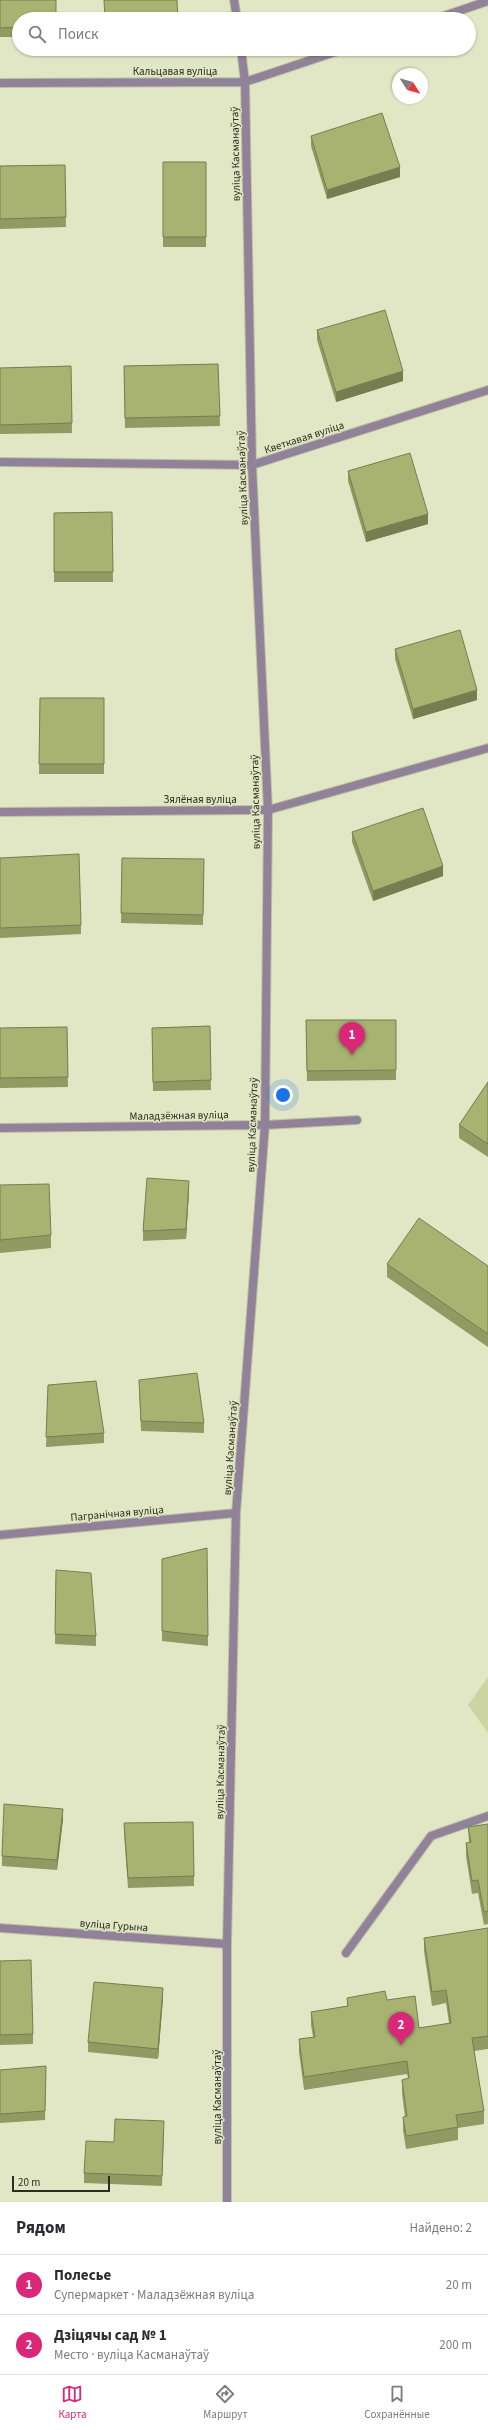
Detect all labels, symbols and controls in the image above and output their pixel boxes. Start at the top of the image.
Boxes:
search box [12,12,476,56]
icon: search [26,23,48,45]
text: Поиск [58,24,99,45]
street label: Кальцавая вуліца [133,64,217,79]
north arrow [392,68,428,104]
street label: вуліца Касманаўтаў [227,106,244,202]
street label: Кветкавая вуліца [262,417,346,457]
street label: вуліца Касманаўтаў [233,430,252,526]
street label: вуліца Касманаўтаў [247,754,264,850]
street label: Зялёная вуліца [163,792,237,807]
pin: 1 [339,1022,365,1055]
street label: вуліца Касманаўтаў [243,1077,262,1173]
your location [273,1085,293,1105]
street label: Маладзёжная вуліца [129,1107,229,1124]
street label: вуліца Касманаўтаў [220,1400,241,1496]
street label: Пагранічная вуліца [70,1502,164,1525]
street label: вуліца Касманаўтаў [212,1724,229,1820]
street label: вуліца Гурына [79,1916,149,1935]
pin: 2 [388,2012,414,2045]
street label: вуліца Касманаўтаў [210,2050,225,2144]
scale bar [12,2174,110,2193]
text: 20 m [18,2175,40,2190]
text: Рядом [16,2216,66,2240]
text: Найдено: 2 [410,2219,472,2237]
text: Полесье [54,2265,111,2286]
text: 1 [26,2276,32,2294]
text: 20 m [446,2276,472,2294]
text: Супермаркет · Маладзёжная вуліца [54,2286,254,2304]
text: Дзіцячы сад № 1 [54,2325,167,2346]
text: 2 [26,2336,32,2354]
text: 200 m [439,2336,472,2354]
text: Место · вуліца Касманаўтаў [54,2346,209,2364]
tab: Карта [58,2383,87,2422]
tab: Маршрут [203,2383,248,2422]
tab: Сохранённые [364,2383,430,2422]

